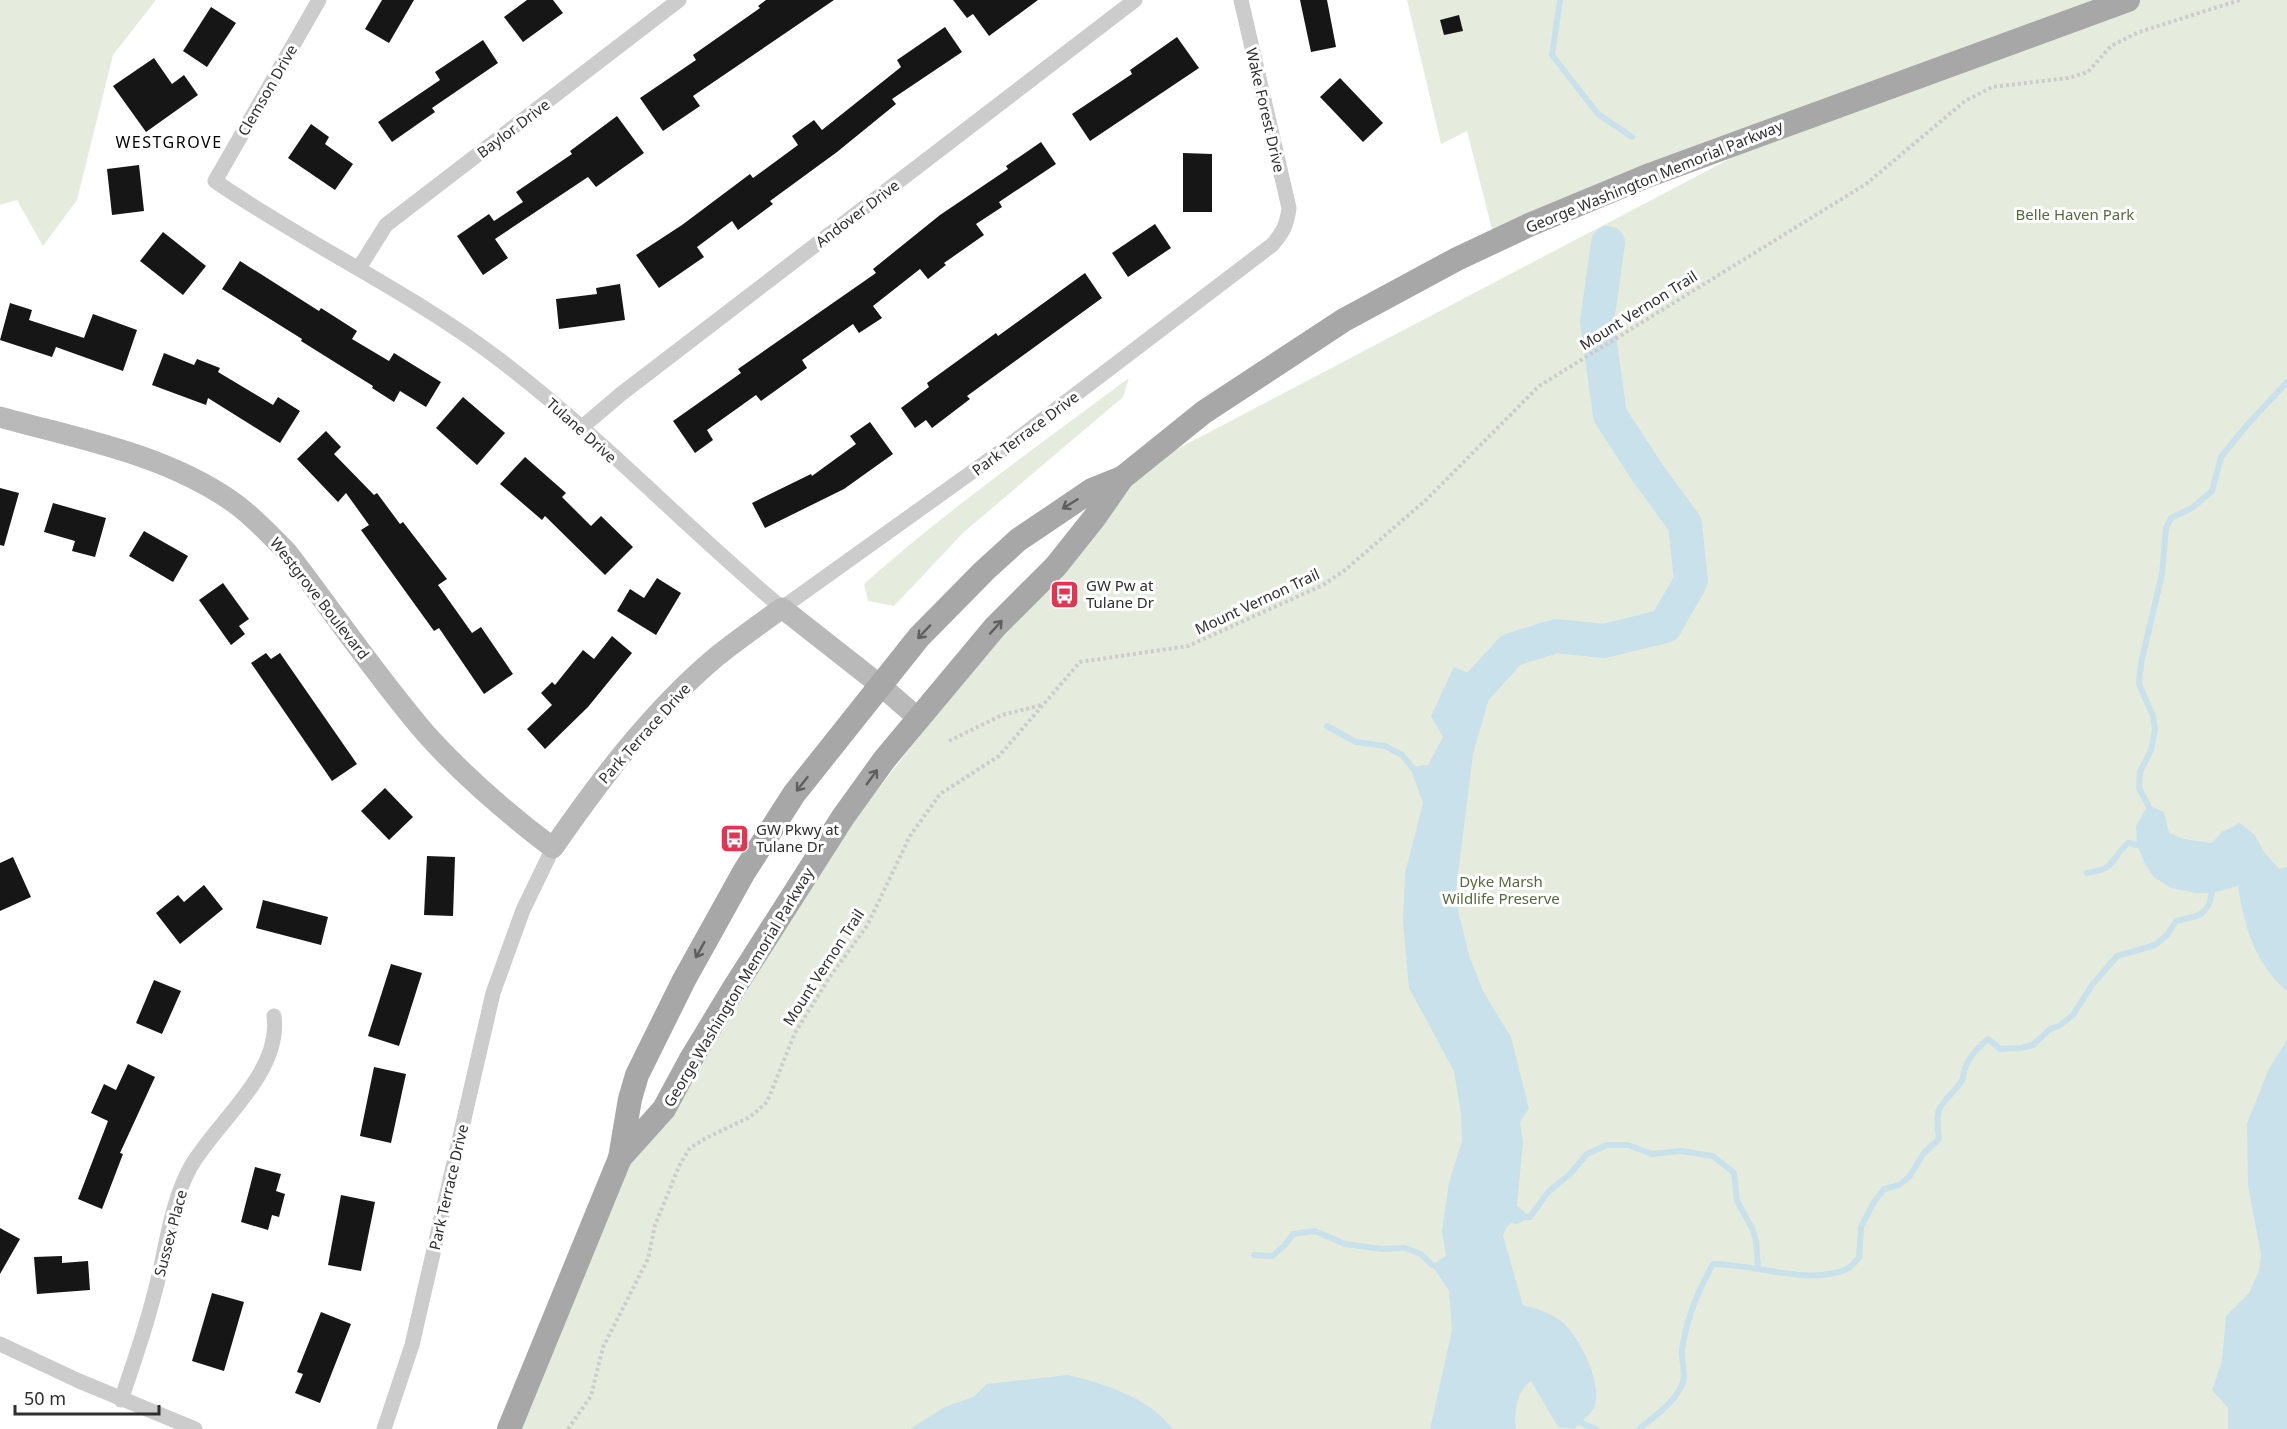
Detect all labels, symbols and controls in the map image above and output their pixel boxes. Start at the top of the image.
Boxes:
street label: Clemson Drive [233,41,301,139]
street label: Wake Forest Drive [1242,46,1290,174]
street label: Baylor Drive [473,94,553,162]
street label: George Washington Memorial Parkway [1522,115,1786,237]
district label: WESTGROVE [115,131,223,153]
street label: Andover Drive [811,175,903,251]
park label: Belle Haven Park [2016,204,2134,224]
street label: Mount Vernon Trail [1575,266,1701,354]
street label: Park Terrace Drive [968,386,1082,480]
street label: Tulane Drive [543,393,621,467]
one-way arrow [1062,498,1079,510]
street label: Westgrove Boulevard [266,533,374,663]
street label: Mount Vernon Trail [1192,563,1322,639]
place label: GW Pw at Tulane Dr [1086,575,1154,612]
bus stop icon: GW Pw at Tulane Dr [1049,578,1081,610]
one-way arrow [989,620,1003,635]
one-way arrow [917,624,931,639]
street label: Park Terrace Drive [594,679,694,787]
one-way arrow [865,770,878,786]
one-way arrow [795,776,808,792]
place label: GW Pkwy at Tulane Dr [756,819,840,856]
bus stop icon: GW Pkwy at Tulane Dr [719,822,751,854]
street label: George Washington Memorial Parkway [658,863,818,1110]
park label: Dyke Marsh Wildlife Preserve [1442,871,1560,908]
street label: Mount Vernon Trail [778,905,868,1029]
one-way arrow [694,941,706,958]
street label: Park Terrace Drive [424,1122,472,1252]
street label: Sussex Place [149,1187,191,1279]
scale bar [15,1378,159,1416]
text: 50 m [24,1386,66,1410]

